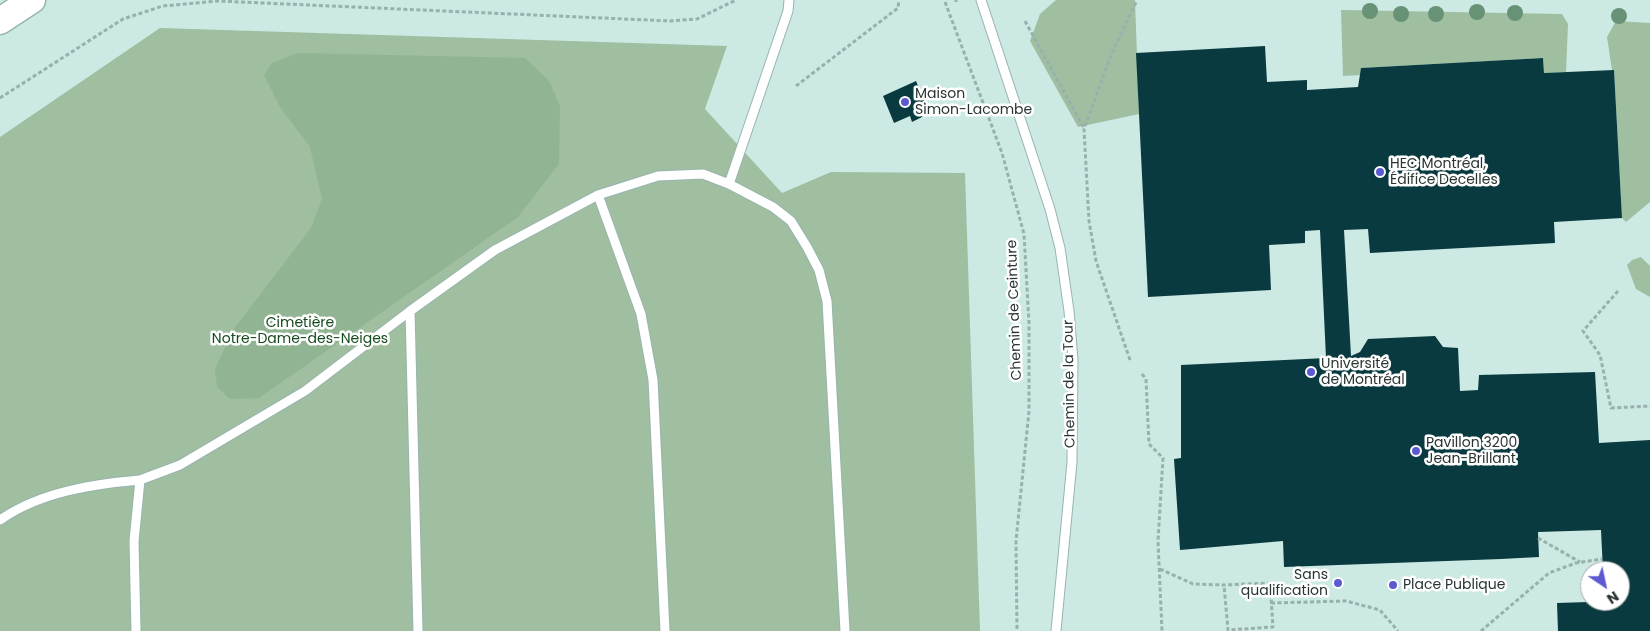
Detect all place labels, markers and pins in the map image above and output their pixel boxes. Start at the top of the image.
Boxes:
place label: Maison Simon-Lacombe [915,86,1032,118]
marker: Maison Simon-Lacombe [899,96,911,108]
place label: HEC Montréal, Édifice Decelles [1390,156,1498,188]
marker: HEC Montréal, Édifice Decelles [1374,166,1386,178]
place label: Université de Montréal [1321,356,1405,388]
marker: Université de Montréal [1305,366,1317,378]
place label: Pavillon 3200 Jean-Brillant [1426,435,1517,468]
marker: Pavillon 3200 Jean-Brillant [1410,445,1422,457]
place label: Sans qualification [1241,567,1328,600]
marker: Sans qualification [1332,577,1344,589]
place label: Place Publique [1403,577,1505,593]
marker: Place Publique [1387,579,1399,591]

